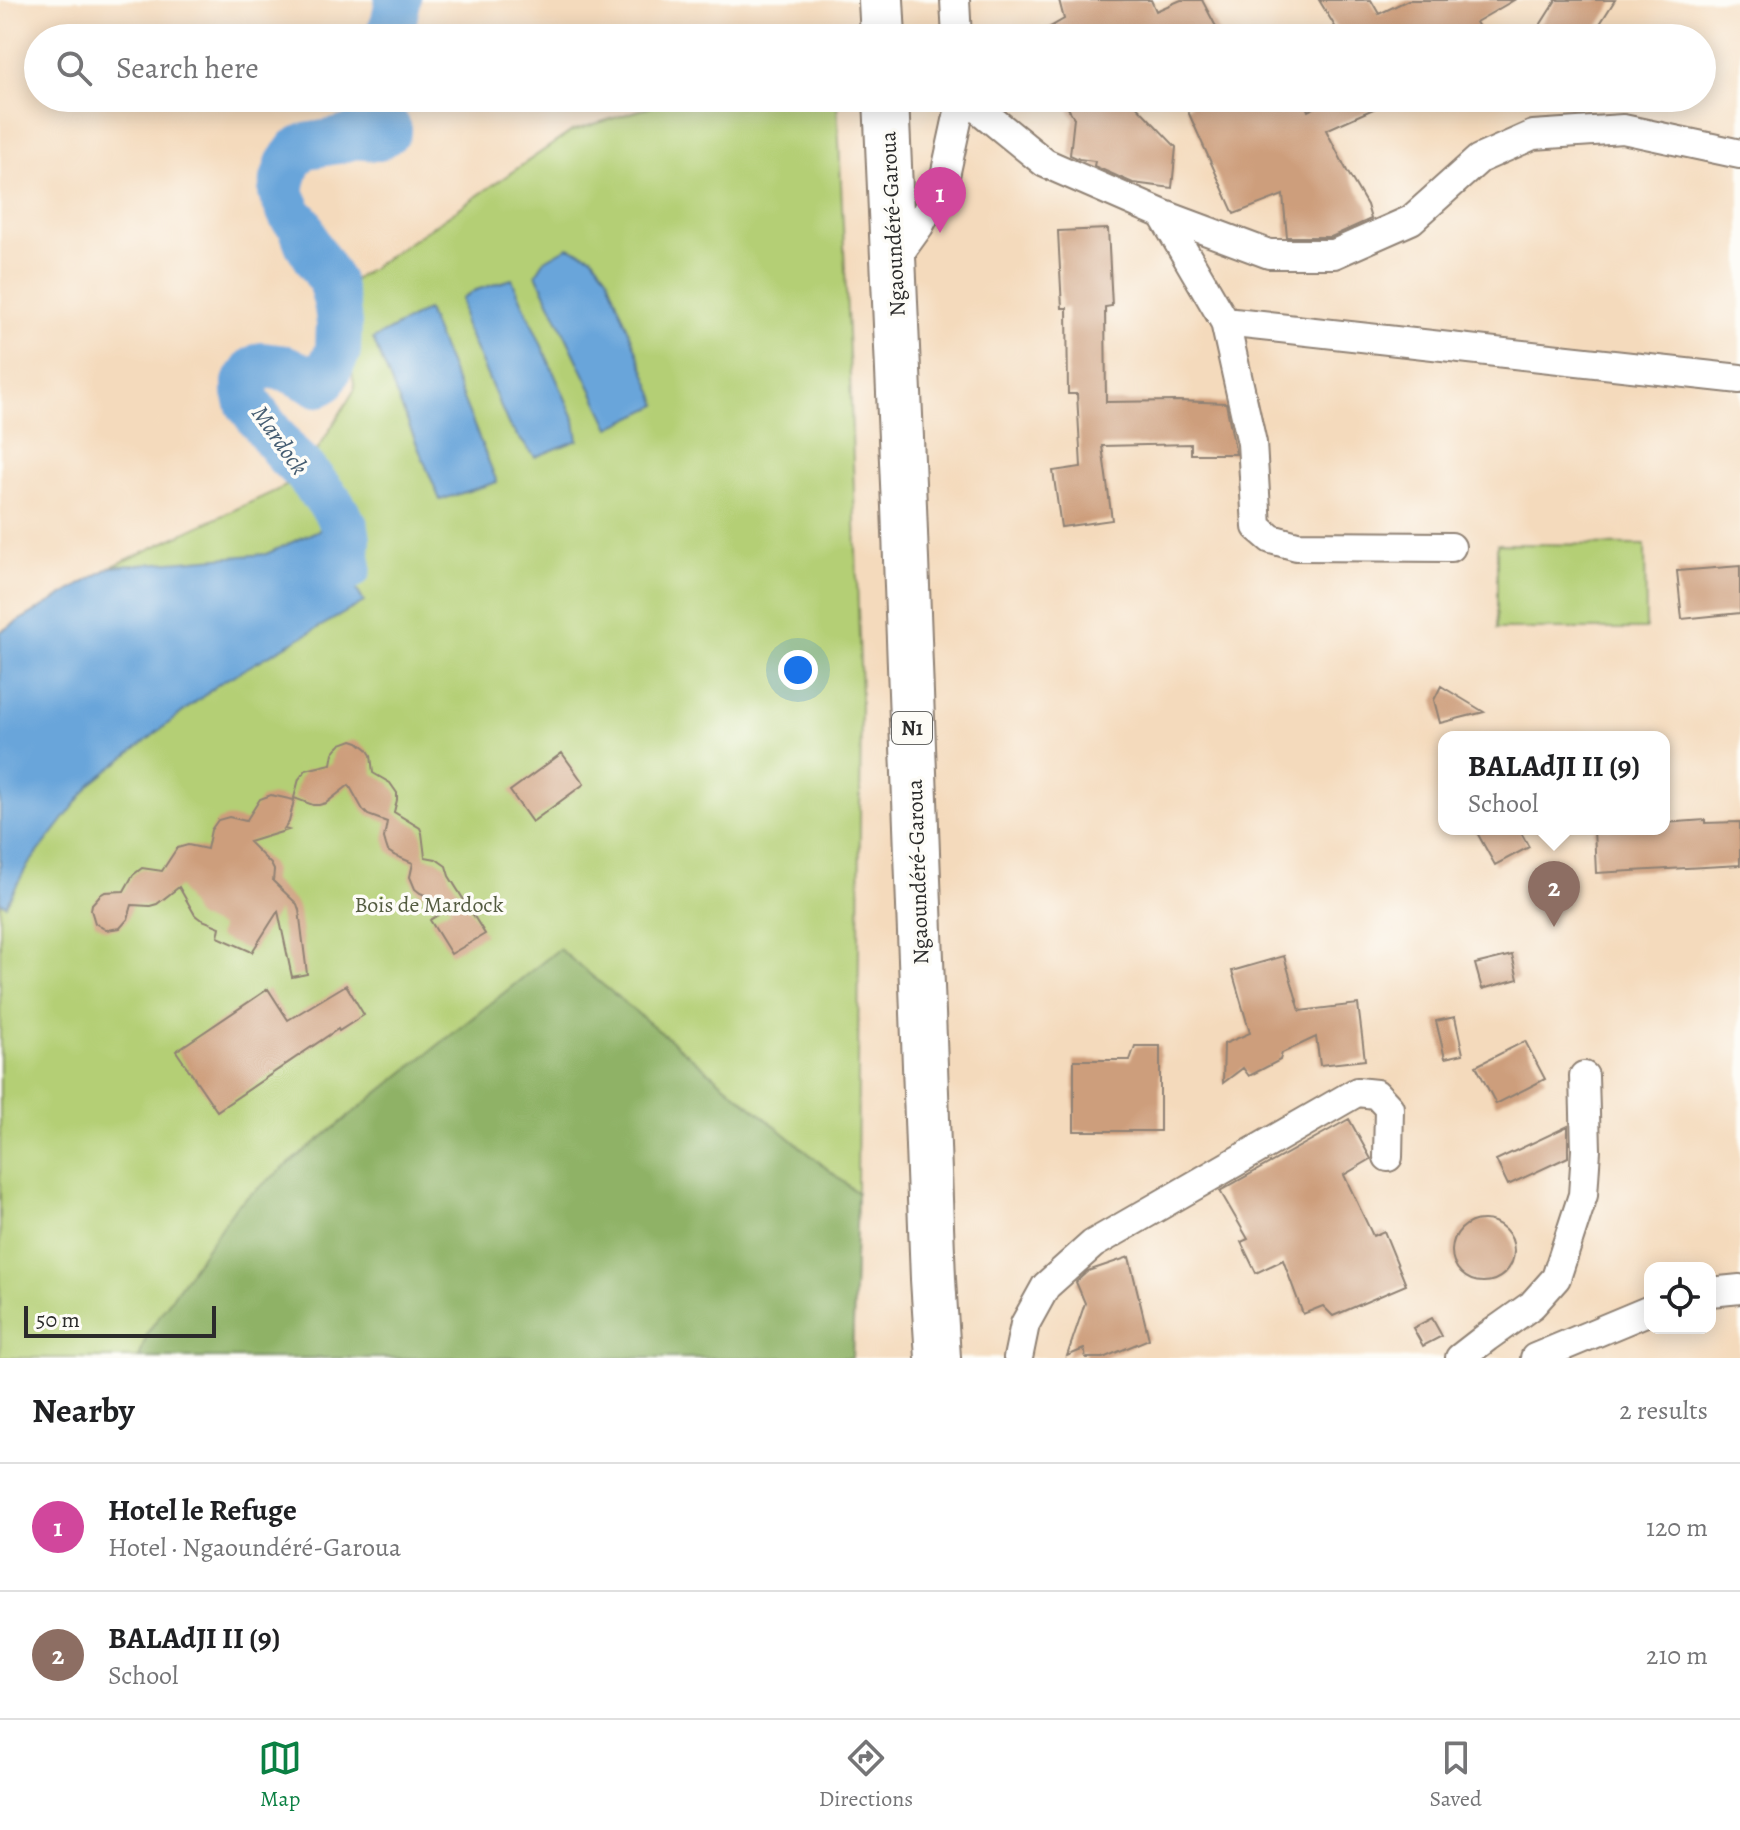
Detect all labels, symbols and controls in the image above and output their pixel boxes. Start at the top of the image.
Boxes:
search box [24,24,1716,112]
icon: search [52,46,96,90]
text: Search here [116,48,259,88]
street label: Ngaoundéré-Garoua [873,130,913,317]
pin: 1 [914,167,966,233]
water label: Mardock [245,399,316,481]
your location [778,650,818,690]
road number: N1 [892,712,932,744]
popup [1438,731,1670,835]
text: BALAdJI II (9) [1468,746,1640,786]
street label: Ngaoundéré-Garoua [900,778,936,965]
text: School [1468,786,1538,821]
pin: 2 [1528,861,1580,927]
park label: Bois de Mardock [354,890,504,920]
map controls [1644,1262,1716,1334]
button: locate [1644,1262,1716,1334]
scale bar [24,1302,216,1338]
text: 50 m [36,1305,80,1335]
text: Nearby [32,1387,135,1434]
text: 2 results [1619,1393,1708,1428]
text: Hotel le Refuge [108,1490,297,1530]
text: 1 [53,1510,63,1545]
text: 120 m [1646,1510,1708,1545]
text: Hotel · Ngaoundéré-Garoua [108,1530,401,1565]
text: BALAdJI II (9) [108,1618,280,1658]
text: 2 [52,1638,64,1673]
text: 210 m [1646,1638,1708,1673]
text: School [108,1658,178,1693]
tab: Map [258,1736,302,1814]
tab: Directions [819,1736,913,1814]
tab: Saved [1430,1736,1482,1814]

